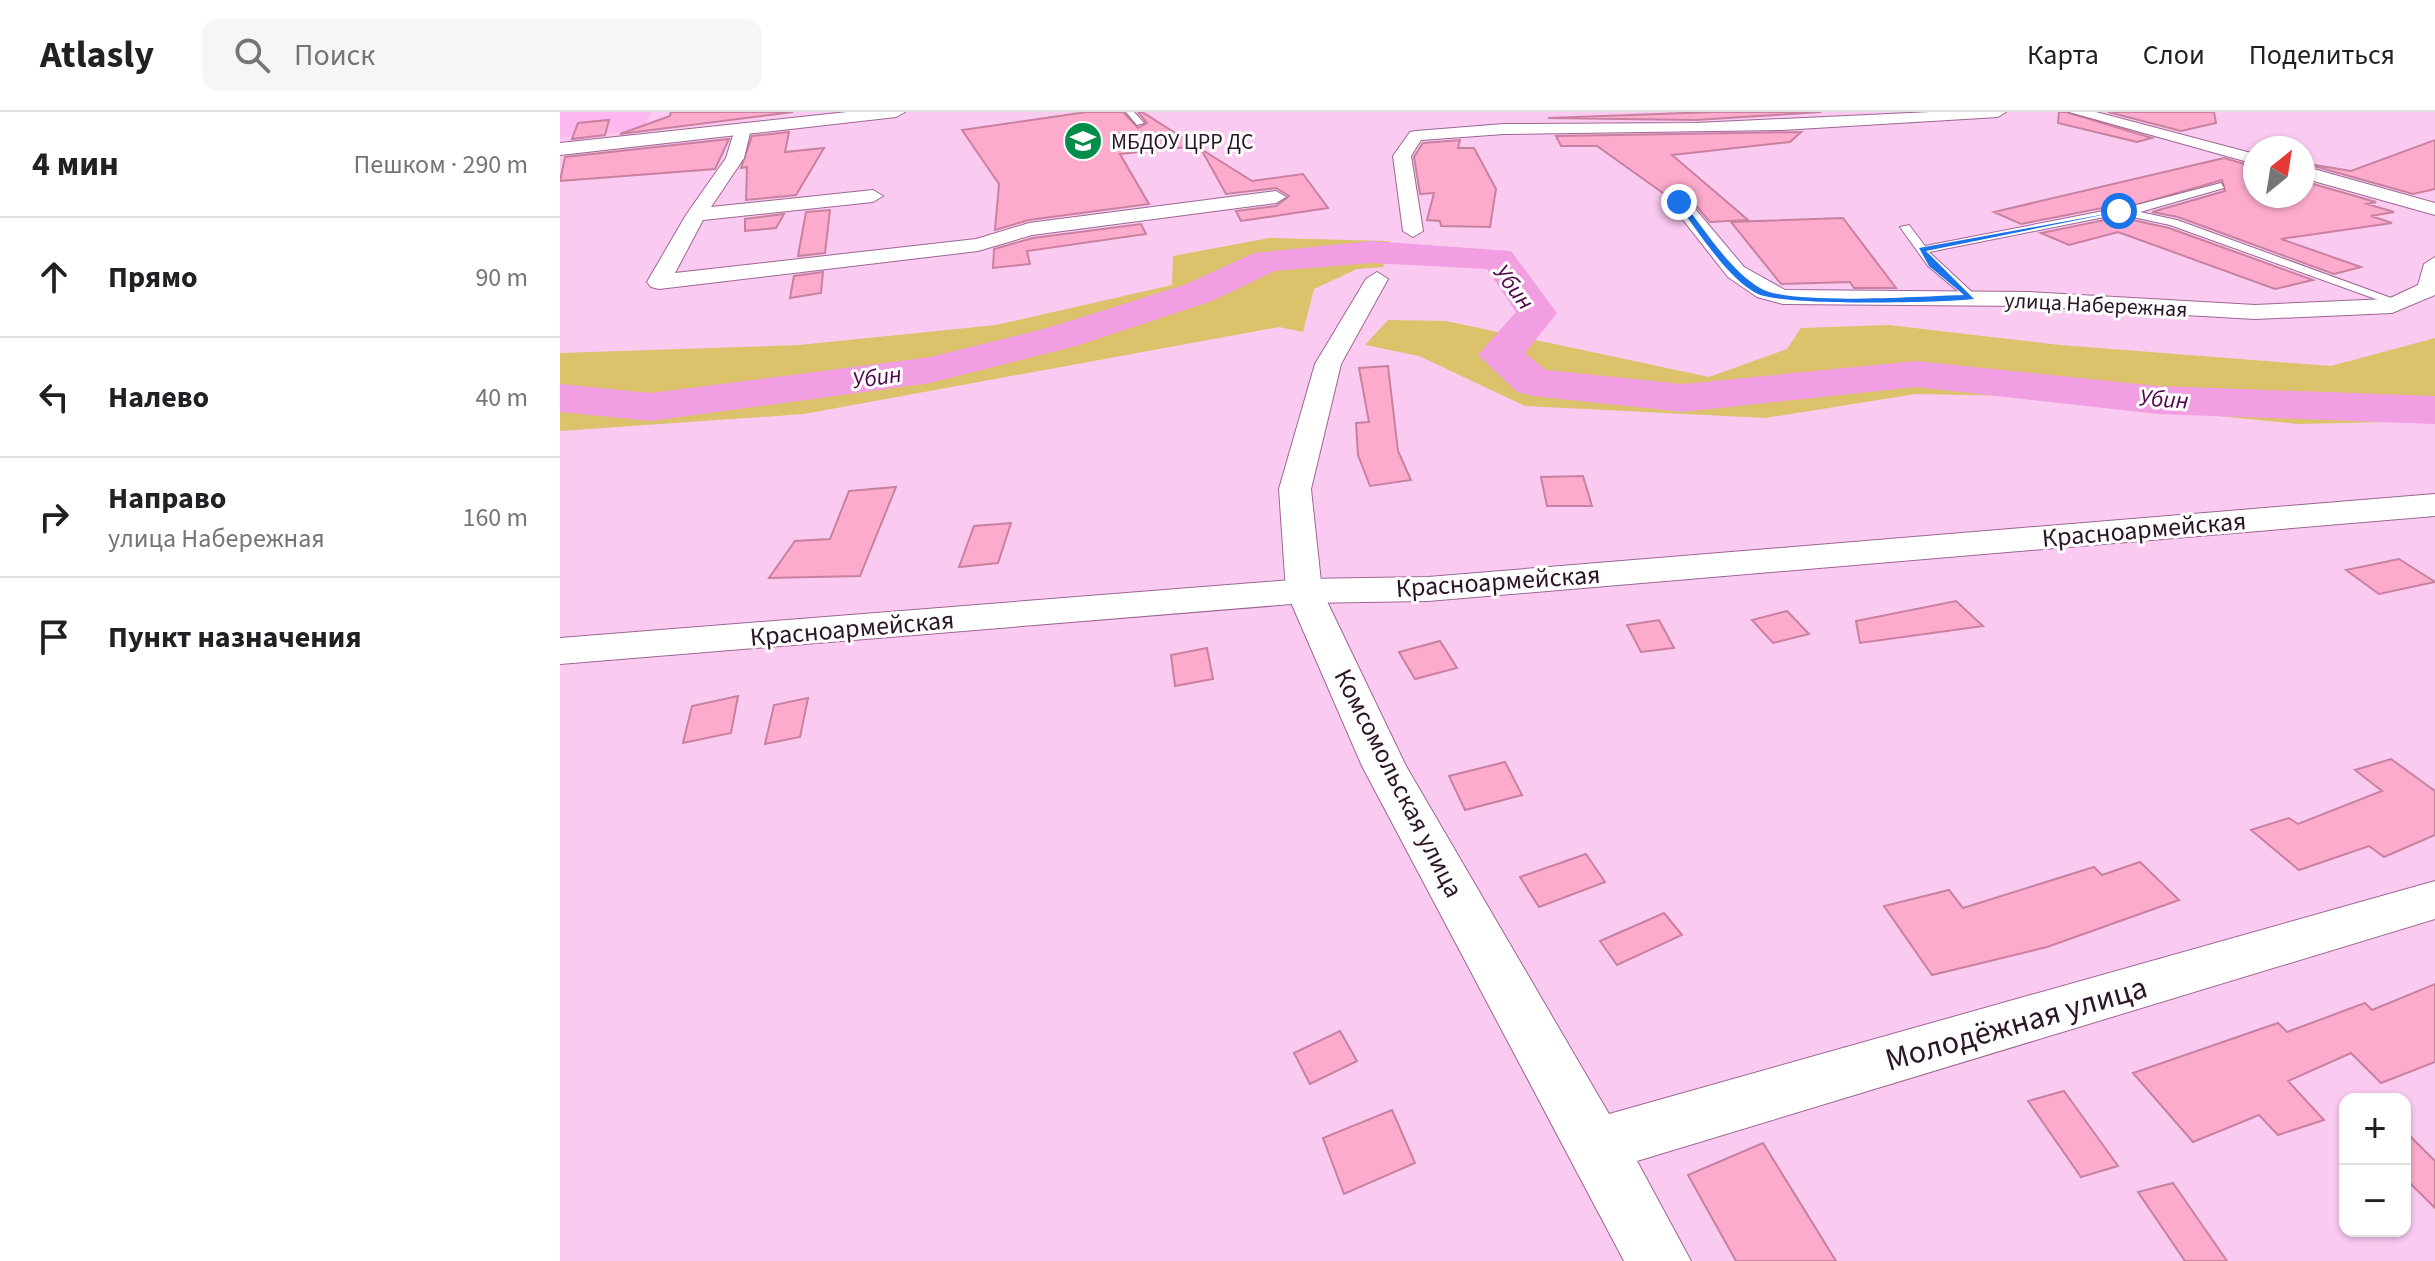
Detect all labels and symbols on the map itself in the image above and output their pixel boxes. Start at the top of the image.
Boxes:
school or university icon: МБДОУ ЦРР ДС [1062,120,1104,162]
place label: МБДОУ ЦРР ДС [1111,126,1253,158]
north arrow [2243,136,2315,208]
route end [1661,184,1697,220]
route start [2101,193,2137,229]
water label: Убин [1485,257,1543,318]
street label: улица Набережная [2004,284,2188,326]
water label: Убин [850,357,904,398]
water label: Убин [2138,380,2190,419]
street label: Красноармейская [2040,502,2248,557]
street label: Красноармейская [1395,556,1602,607]
street label: Красноармейская [748,601,956,656]
street label: Комсомольская улица [1325,662,1472,904]
street label: Молодёжная улица [1880,965,2153,1083]

